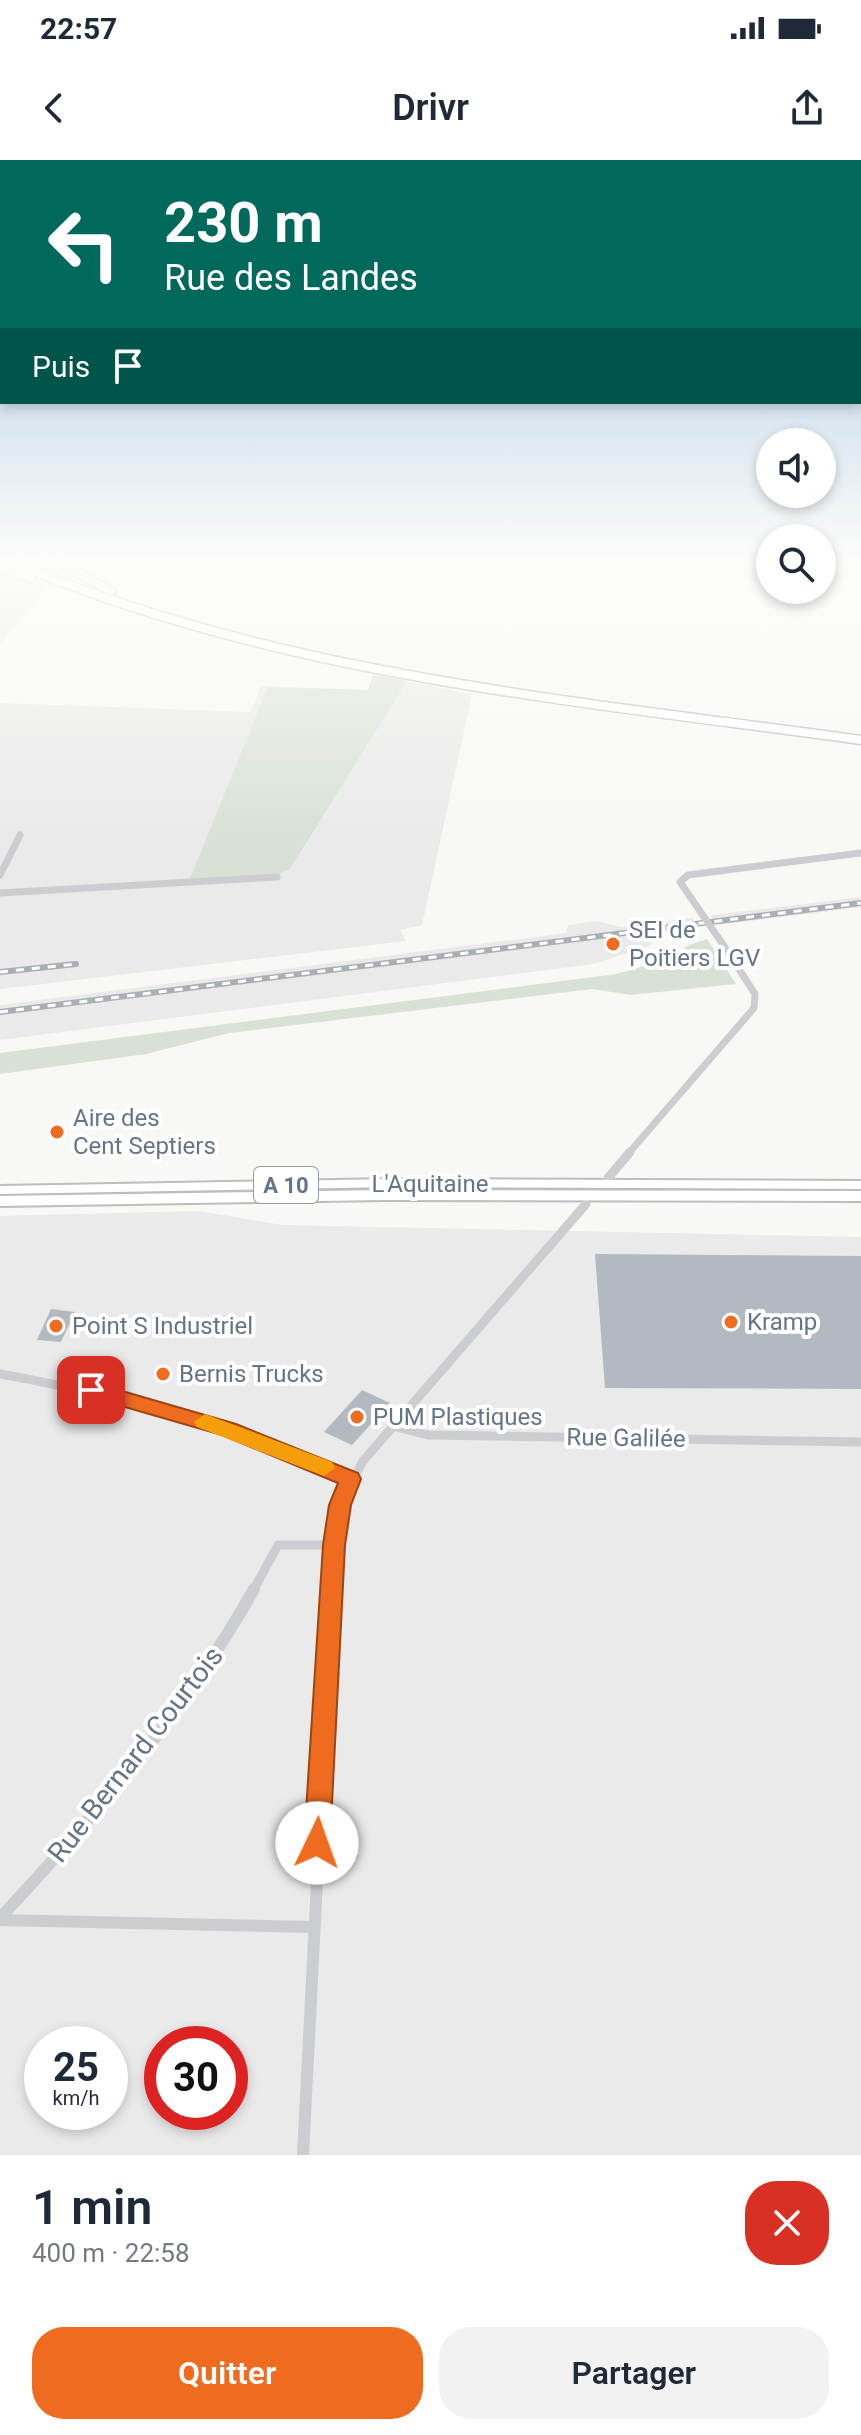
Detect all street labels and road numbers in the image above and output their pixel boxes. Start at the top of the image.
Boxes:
road number: A 10 [254,1167,318,1203]
street label: L'Aquitaine [372,1170,488,1198]
street label: Rue Galilée [566,1423,686,1453]
street label: Rue Bernard Courtois [41,1640,230,1869]

